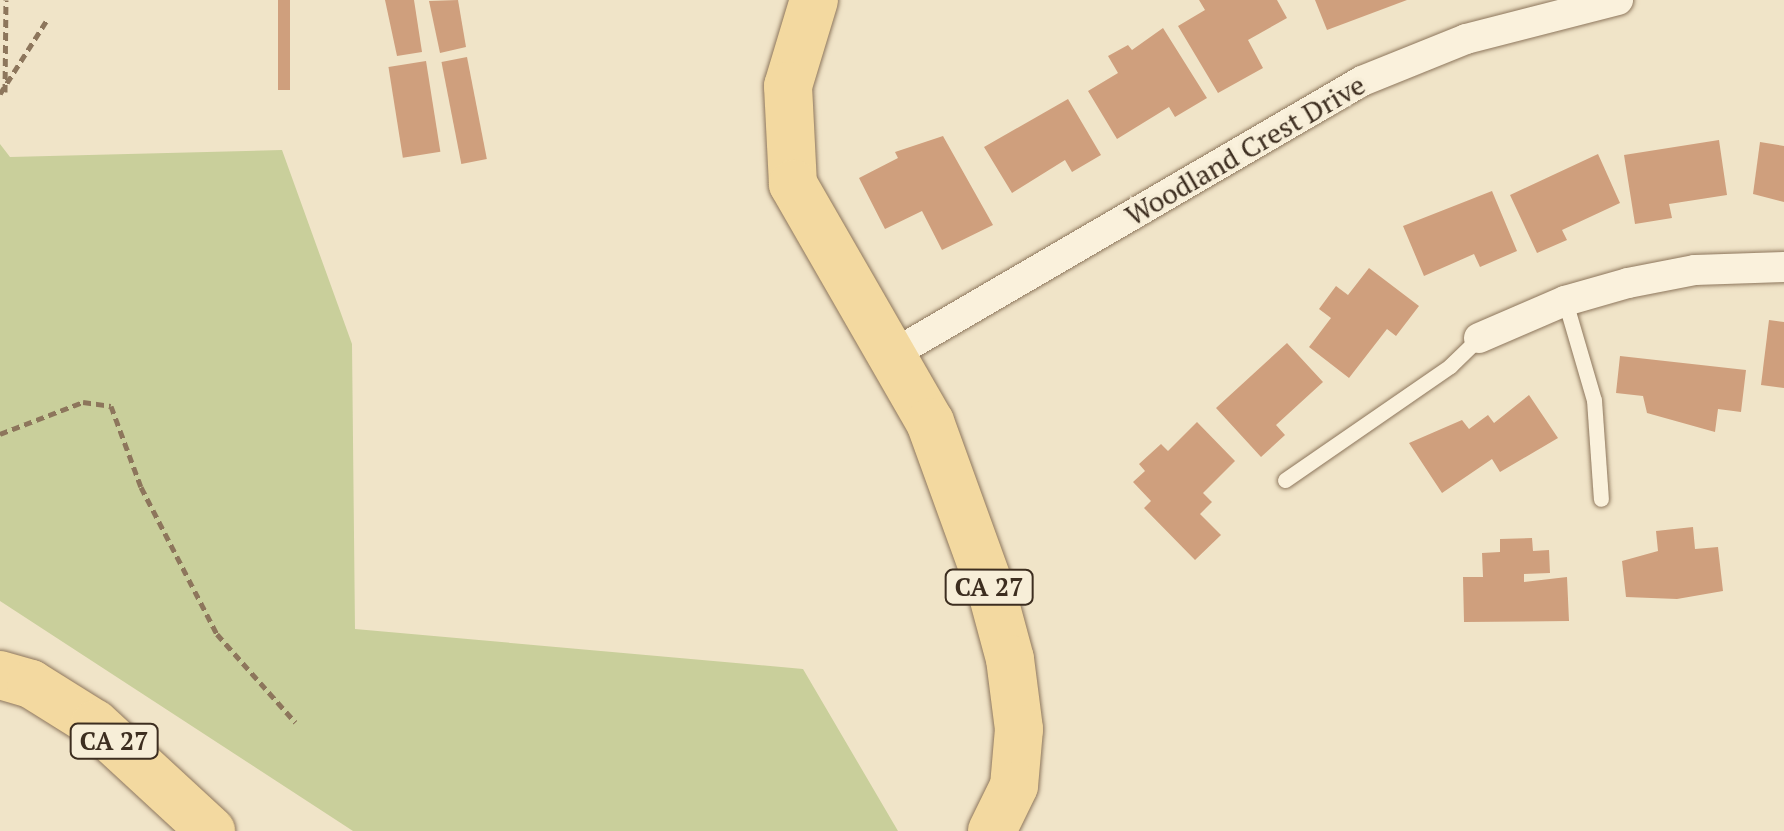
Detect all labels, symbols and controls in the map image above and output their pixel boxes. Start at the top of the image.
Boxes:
street label: Woodland Crest Drive [1119,68,1371,232]
road number: CA 27 [944,567,1034,607]
road number: CA 27 [69,721,159,761]

